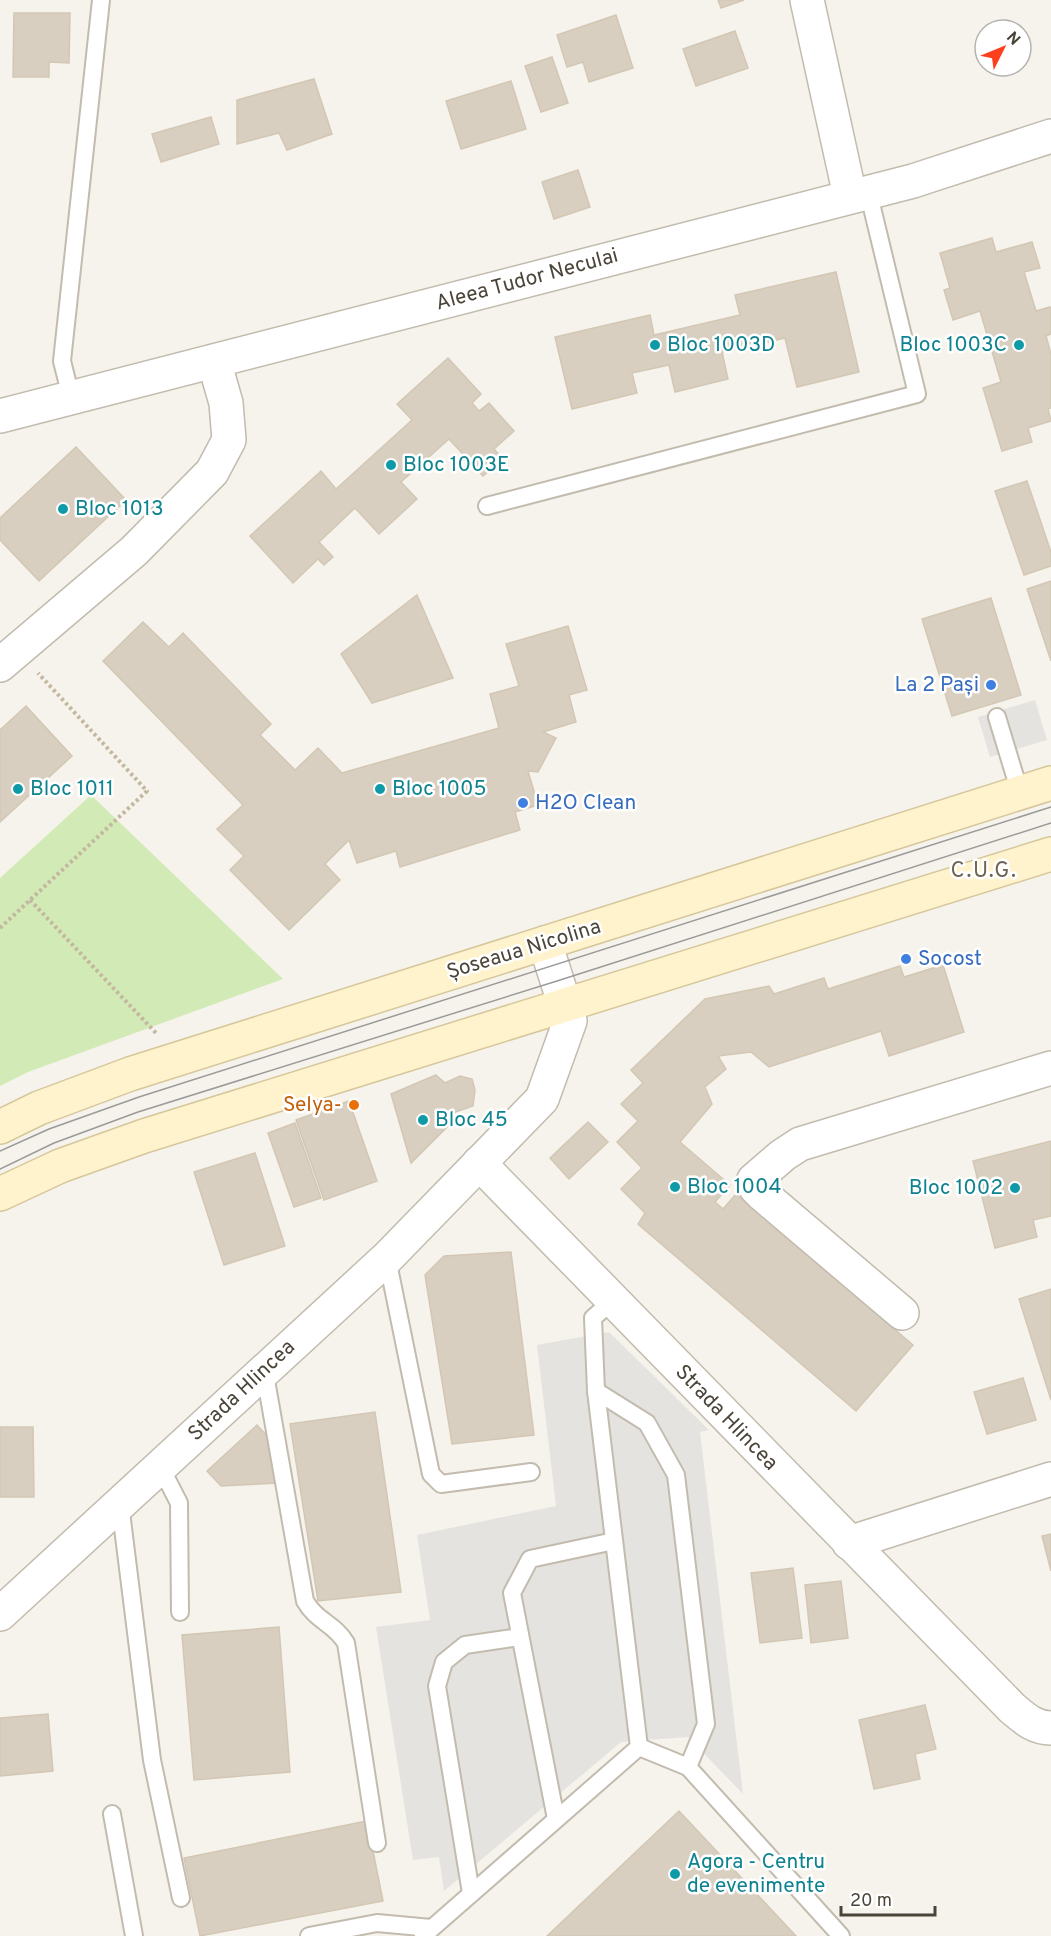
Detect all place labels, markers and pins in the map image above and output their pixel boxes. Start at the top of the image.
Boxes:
place label: Bloc 1003D [667,332,775,359]
place label: Bloc 1003C [900,332,1007,359]
marker: Bloc 1003D [648,338,662,352]
marker: Bloc 1003C [1012,338,1026,352]
place label: Bloc 1003E [403,452,510,479]
marker: Bloc 1003E [384,458,398,472]
place label: Bloc 1013 [75,496,164,523]
marker: Bloc 1013 [56,502,70,516]
place label: La 2 Pași [894,672,979,699]
marker: La 2 Pași [984,678,998,692]
place label: Bloc 1011 [30,776,114,803]
place label: Bloc 1005 [392,776,486,803]
marker: Bloc 1011 [11,782,25,796]
marker: Bloc 1005 [373,782,387,796]
place label: H2O Clean [535,790,636,817]
marker: H2O Clean [516,796,530,810]
place label: Socost [918,946,982,973]
marker: Socost [899,952,913,966]
place label: Selya- [283,1092,342,1119]
marker: Selya- [347,1098,361,1112]
place label: Bloc 45 [435,1107,508,1134]
marker: Bloc 45 [416,1113,430,1127]
place label: Bloc 1004 [687,1174,781,1201]
place label: Bloc 1002 [909,1175,1003,1202]
marker: Bloc 1004 [668,1180,682,1194]
marker: Bloc 1002 [1008,1181,1022,1195]
place label: Agora - Centru de evenimente [687,1849,825,1900]
marker: Agora - Centru de evenimente [668,1867,682,1881]

